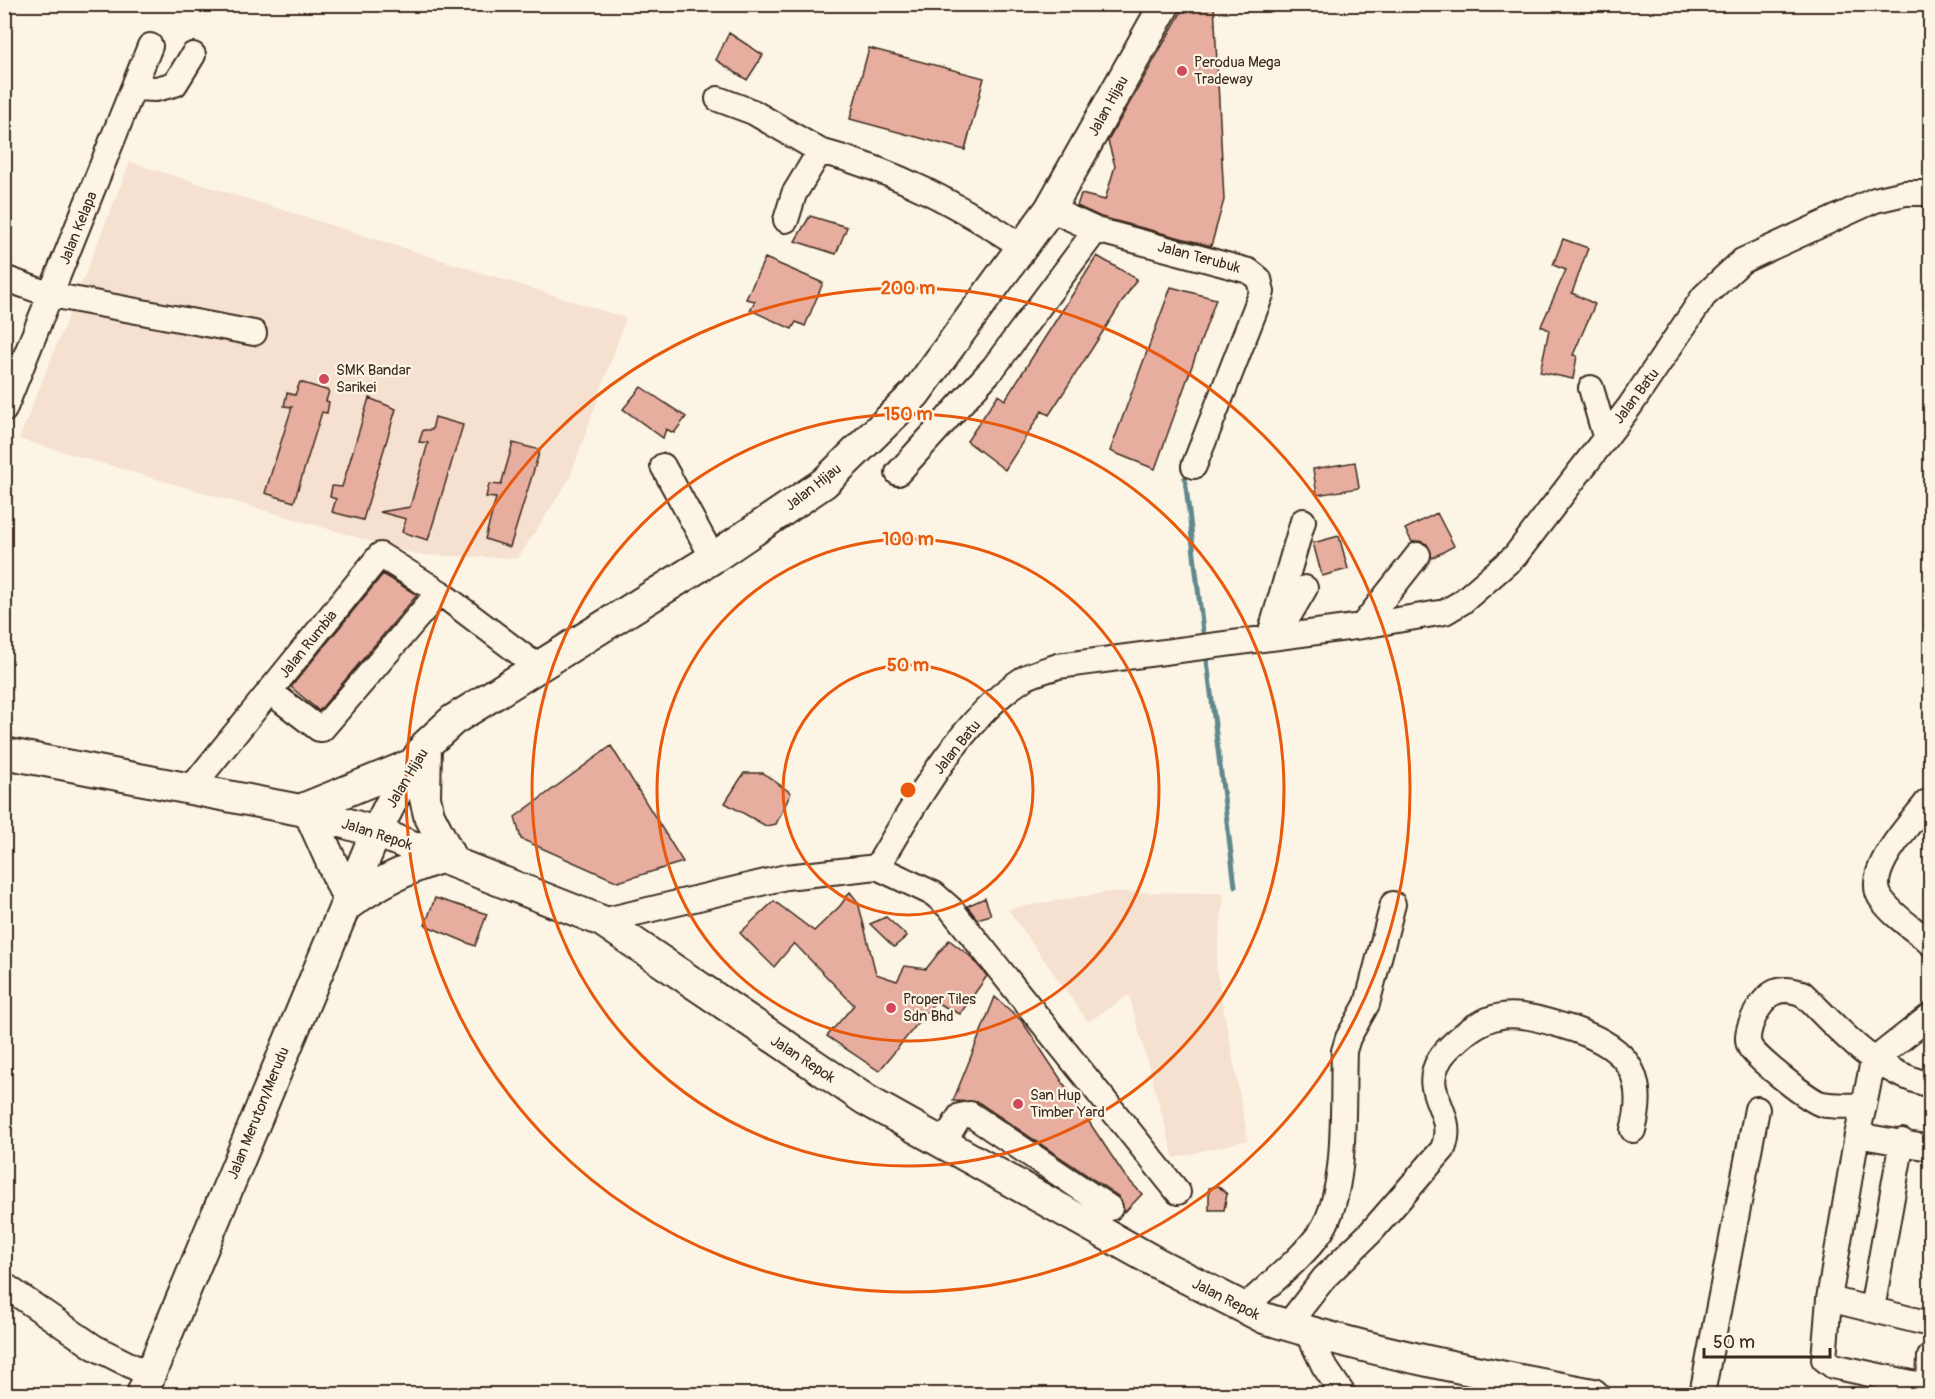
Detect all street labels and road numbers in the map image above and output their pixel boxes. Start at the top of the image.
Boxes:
street label: Jalan Hijau [1084,73,1133,140]
street label: Jalan Kelapa [55,189,102,267]
street label: Jalan Terubuk [1155,237,1243,278]
street label: Jalan Batu [1609,365,1663,428]
street label: Jalan Hijau [781,460,845,515]
street label: Jalan Rumbia [275,606,342,682]
street label: Jalan Batu [930,716,985,778]
street label: Jalan Hijau [382,745,433,811]
street label: Jalan Repok [339,814,415,855]
street label: Jalan Repok [767,1031,839,1088]
street label: Jalan Meruton/Merudu [223,1044,294,1182]
street label: Jalan Repok [1189,1274,1263,1325]

